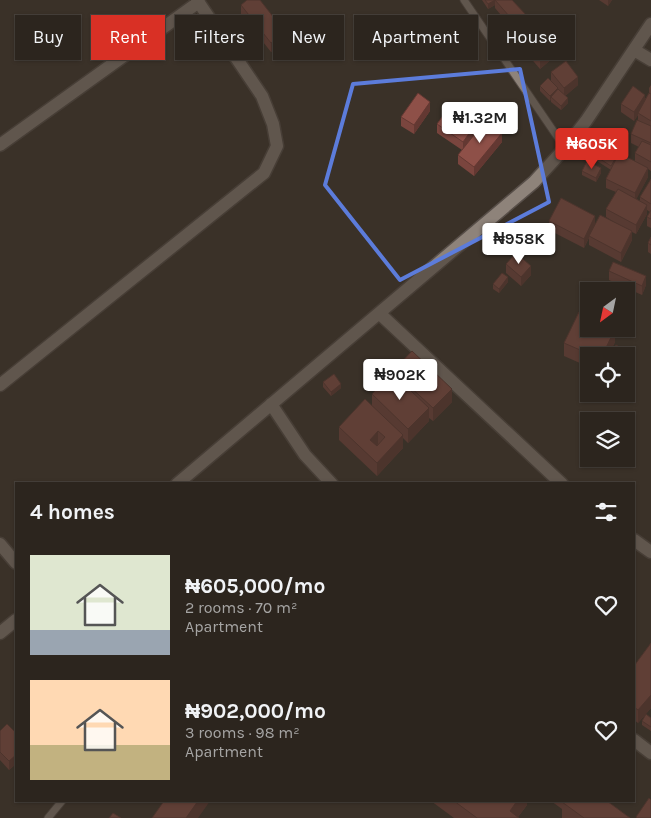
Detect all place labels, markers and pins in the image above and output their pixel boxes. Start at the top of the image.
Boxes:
pin: ₦1.32M [439,102,521,144]
pin: ₦605K [557,128,627,170]
pin: ₦958K [484,222,554,265]
pin: ₦902K [365,358,435,401]

